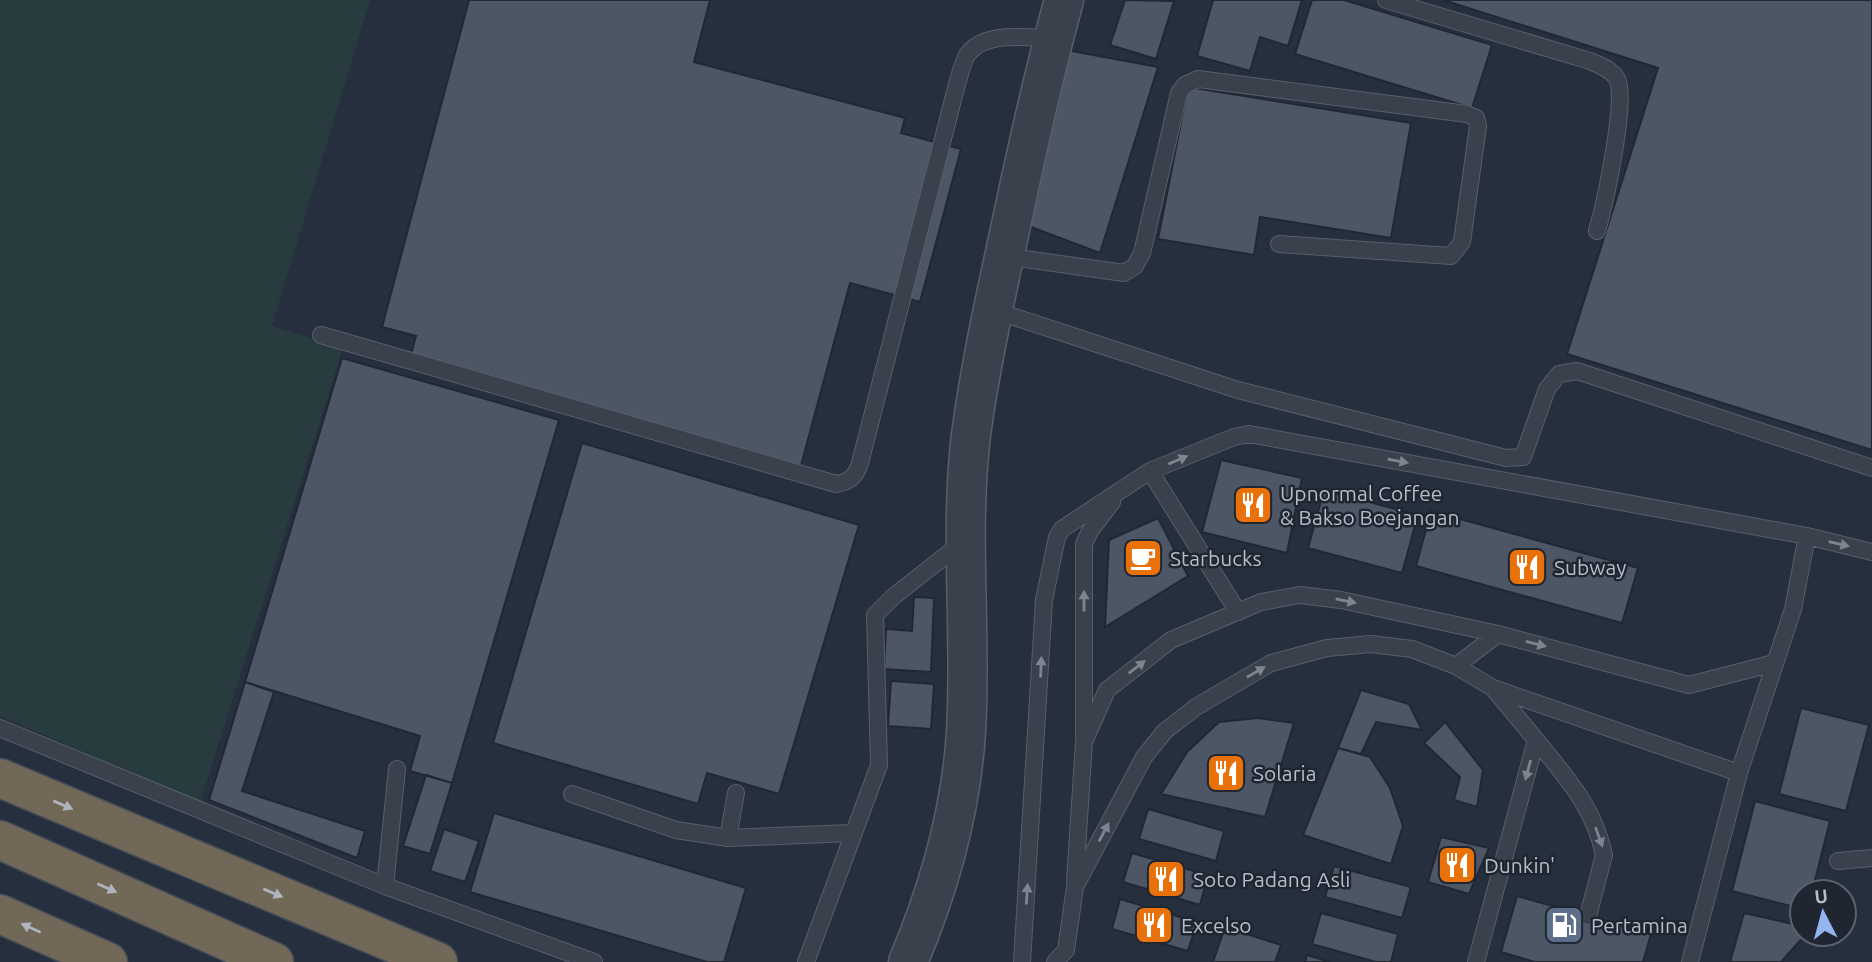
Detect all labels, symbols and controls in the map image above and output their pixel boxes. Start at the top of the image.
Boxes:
one-way arrow [1168,454,1189,465]
one-way arrow [1387,456,1409,467]
place label: Upnormal Coffee & Bakso Boejangan [1280,481,1459,529]
restaurant icon: Upnormal Coffee & Bakso Boejangan [1232,484,1274,526]
cafe icon: Starbucks [1122,537,1164,579]
one-way arrow [1828,539,1850,550]
place label: Starbucks [1170,546,1262,570]
restaurant icon: Subway [1506,546,1548,588]
place label: Subway [1554,555,1626,579]
one-way arrow [1078,589,1090,611]
one-way arrow [1335,596,1357,607]
one-way arrow [1525,639,1547,650]
one-way arrow [1036,656,1047,678]
one-way arrow [1127,659,1145,674]
one-way arrow [1246,666,1265,678]
restaurant icon: Solaria [1205,752,1247,794]
one-way arrow [1522,759,1533,781]
place label: Solaria [1253,761,1316,785]
one-way arrow [53,799,74,810]
one-way arrow [1098,822,1109,842]
one-way arrow [1594,827,1605,848]
restaurant icon: Dunkin' [1436,844,1478,886]
place label: Dunkin' [1484,853,1555,877]
restaurant icon: Soto Padang Asli [1145,858,1187,900]
place label: Soto Padang Asli [1193,867,1350,891]
north arrow [1788,878,1858,948]
one-way arrow [97,882,117,894]
one-way arrow [1022,883,1033,905]
text: U [1813,884,1829,908]
one-way arrow [262,887,283,898]
restaurant icon: Excelso [1133,904,1175,946]
fuel station icon: Pertamina [1543,904,1585,946]
place label: Excelso [1181,913,1252,937]
place label: Pertamina [1591,913,1688,937]
one-way arrow [21,922,42,933]

